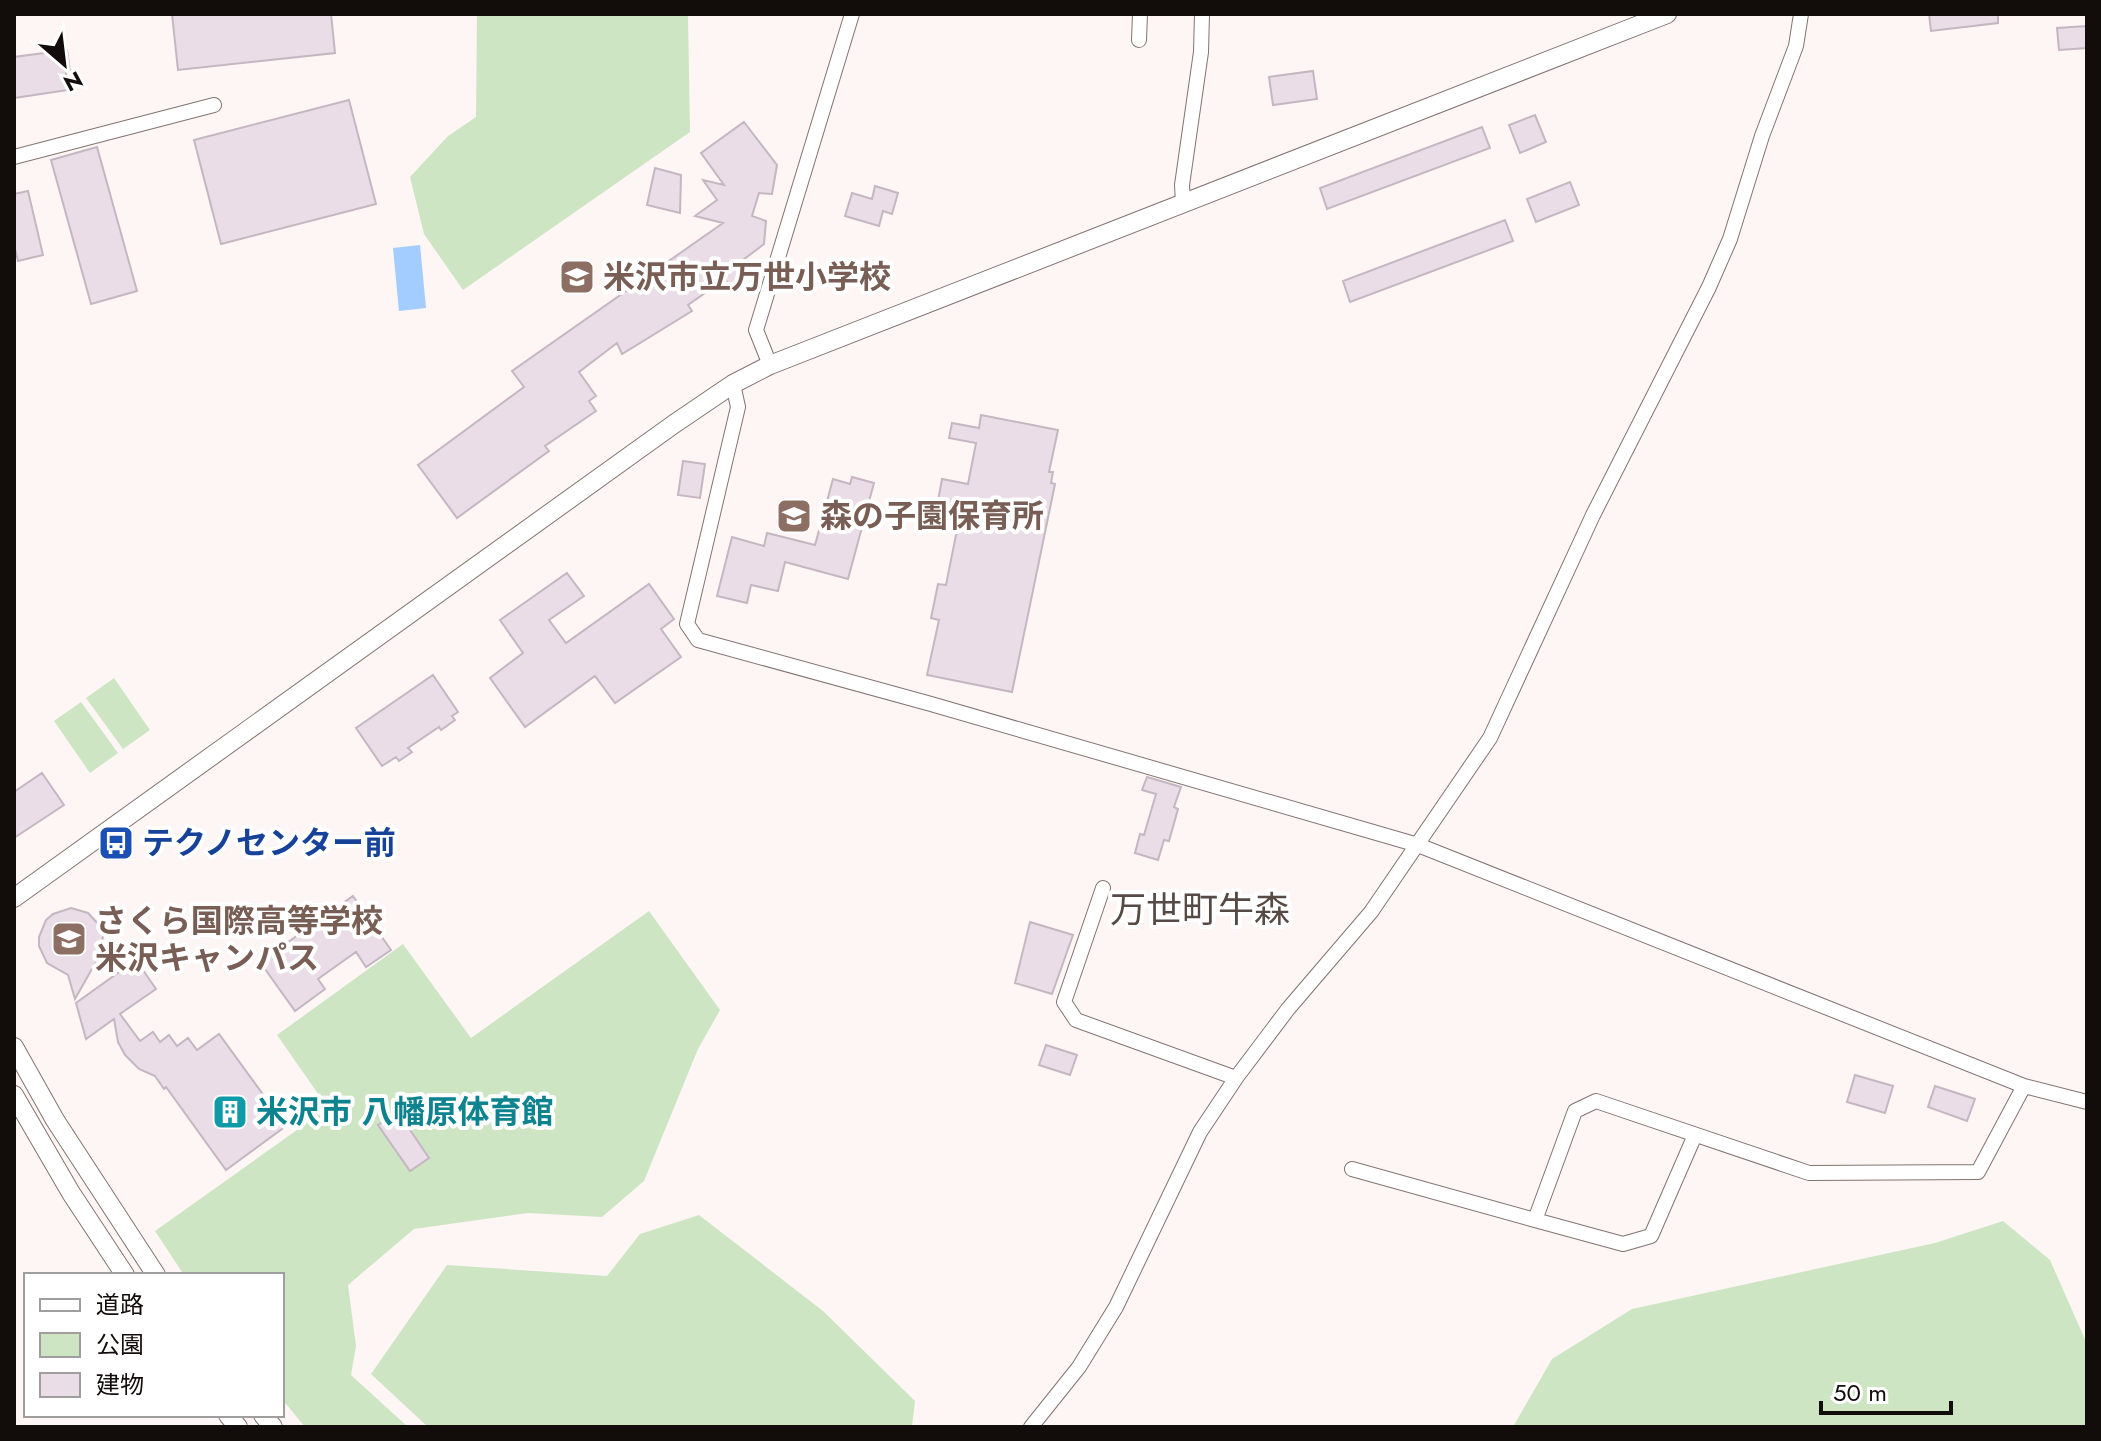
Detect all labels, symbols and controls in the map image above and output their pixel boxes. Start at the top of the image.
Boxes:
north arrow [24,24,104,104]
text: N [58,63,89,100]
place label: 米沢市立万世小学校 [603,254,891,300]
school or university icon: 米沢市立万世小学校 [558,258,596,296]
place label: 森の子園保育所 [820,493,1044,539]
school or university icon: 森の子園保育所 [775,497,813,535]
place label: テクノセンター前 [142,820,396,866]
bus stop icon: テクノセンター前 [97,824,135,862]
district label: 万世町牛森 [1110,883,1290,935]
place label: さくら国際高等学校 米沢キャンパス [95,898,383,981]
school or university icon: さくら国際高等学校 米沢キャンパス [50,920,88,958]
place label: 米沢市 八幡原体育館 [256,1089,554,1135]
building icon: 米沢市 八幡原体育館 [211,1093,249,1131]
legend [24,1273,284,1417]
text: 道路 [96,1287,144,1322]
text: 公園 [96,1327,144,1362]
scale bar [1821,1365,1951,1415]
text: 建物 [96,1367,144,1402]
text: 50 m [1833,1375,1887,1410]

